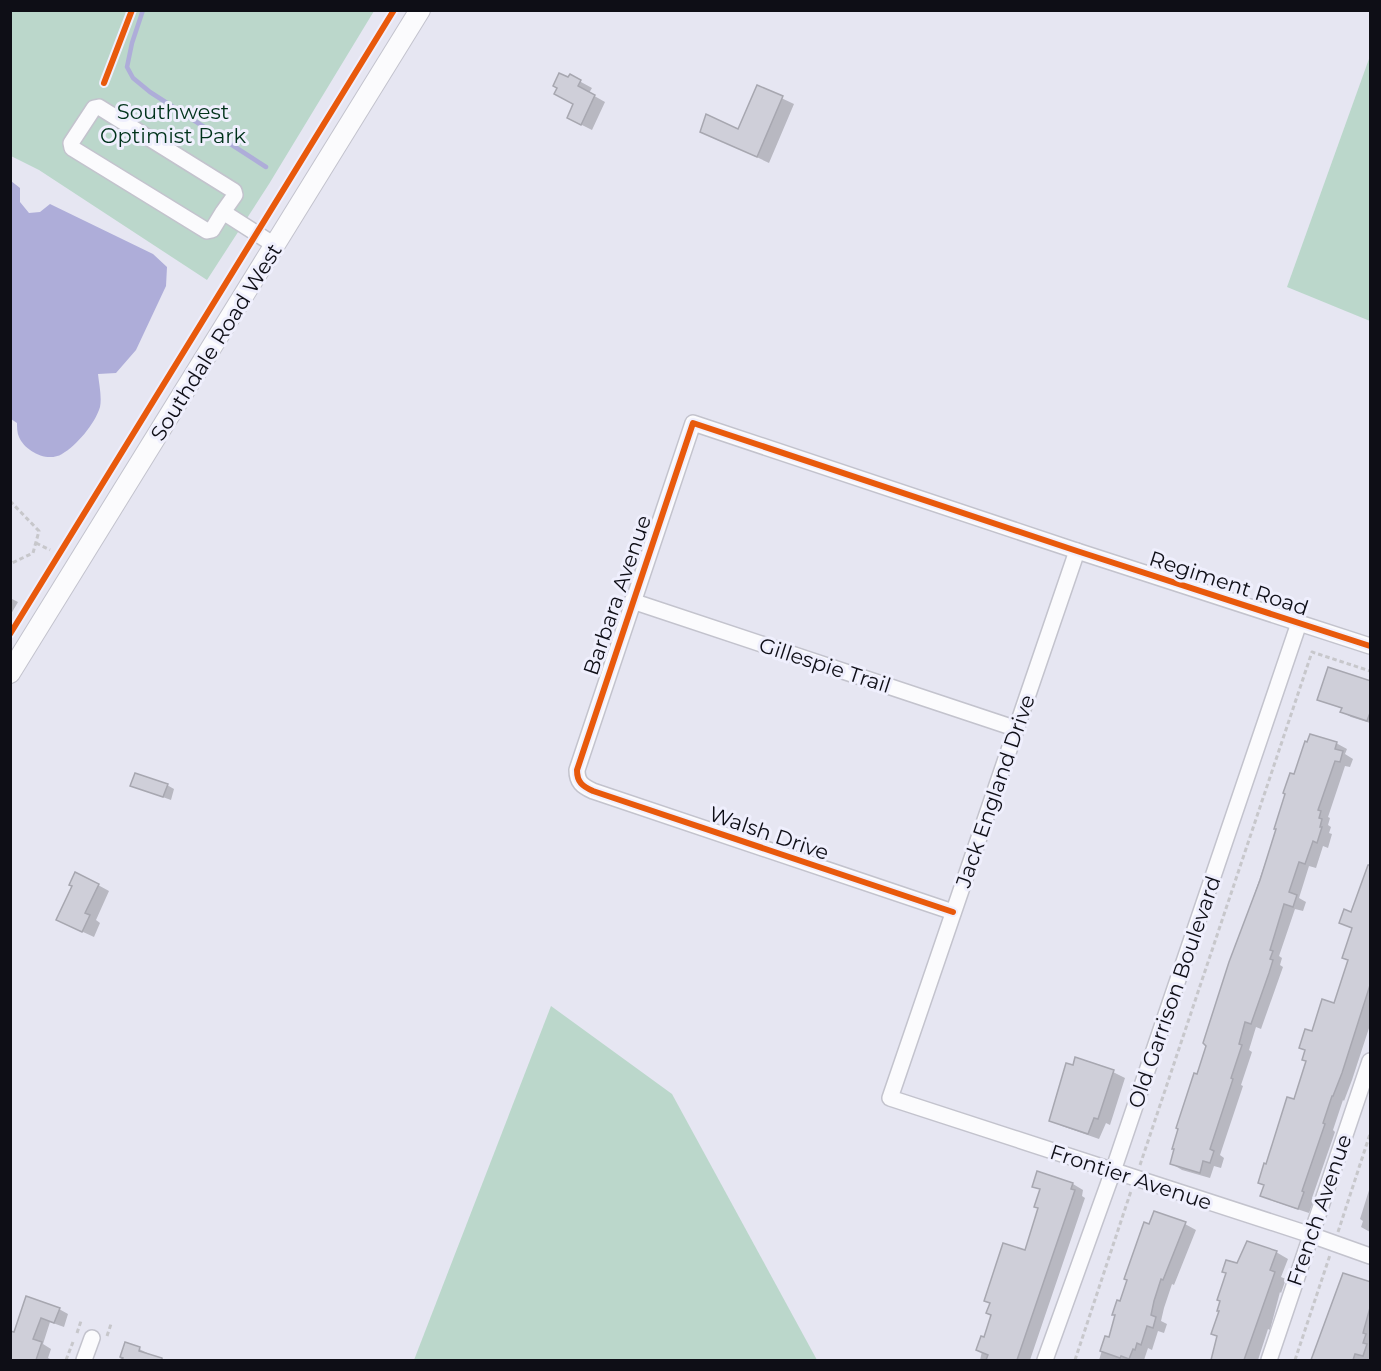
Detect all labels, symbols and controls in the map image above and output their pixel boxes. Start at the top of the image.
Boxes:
park label: Southwest Optimist Park [100,99,247,148]
street label: Southdale Road West [145,239,287,445]
street label: Barbara Avenue [578,512,656,678]
street label: Regiment Road [1146,545,1312,621]
street label: Gillespie Trail [756,632,894,698]
street label: Jack England Drive [950,691,1040,892]
street label: Walsh Drive [706,801,832,865]
street label: Old Garrison Boulevard [1122,873,1226,1111]
street label: French Avenue [1281,1131,1357,1289]
street label: Frontier Avenue [1047,1139,1215,1215]

